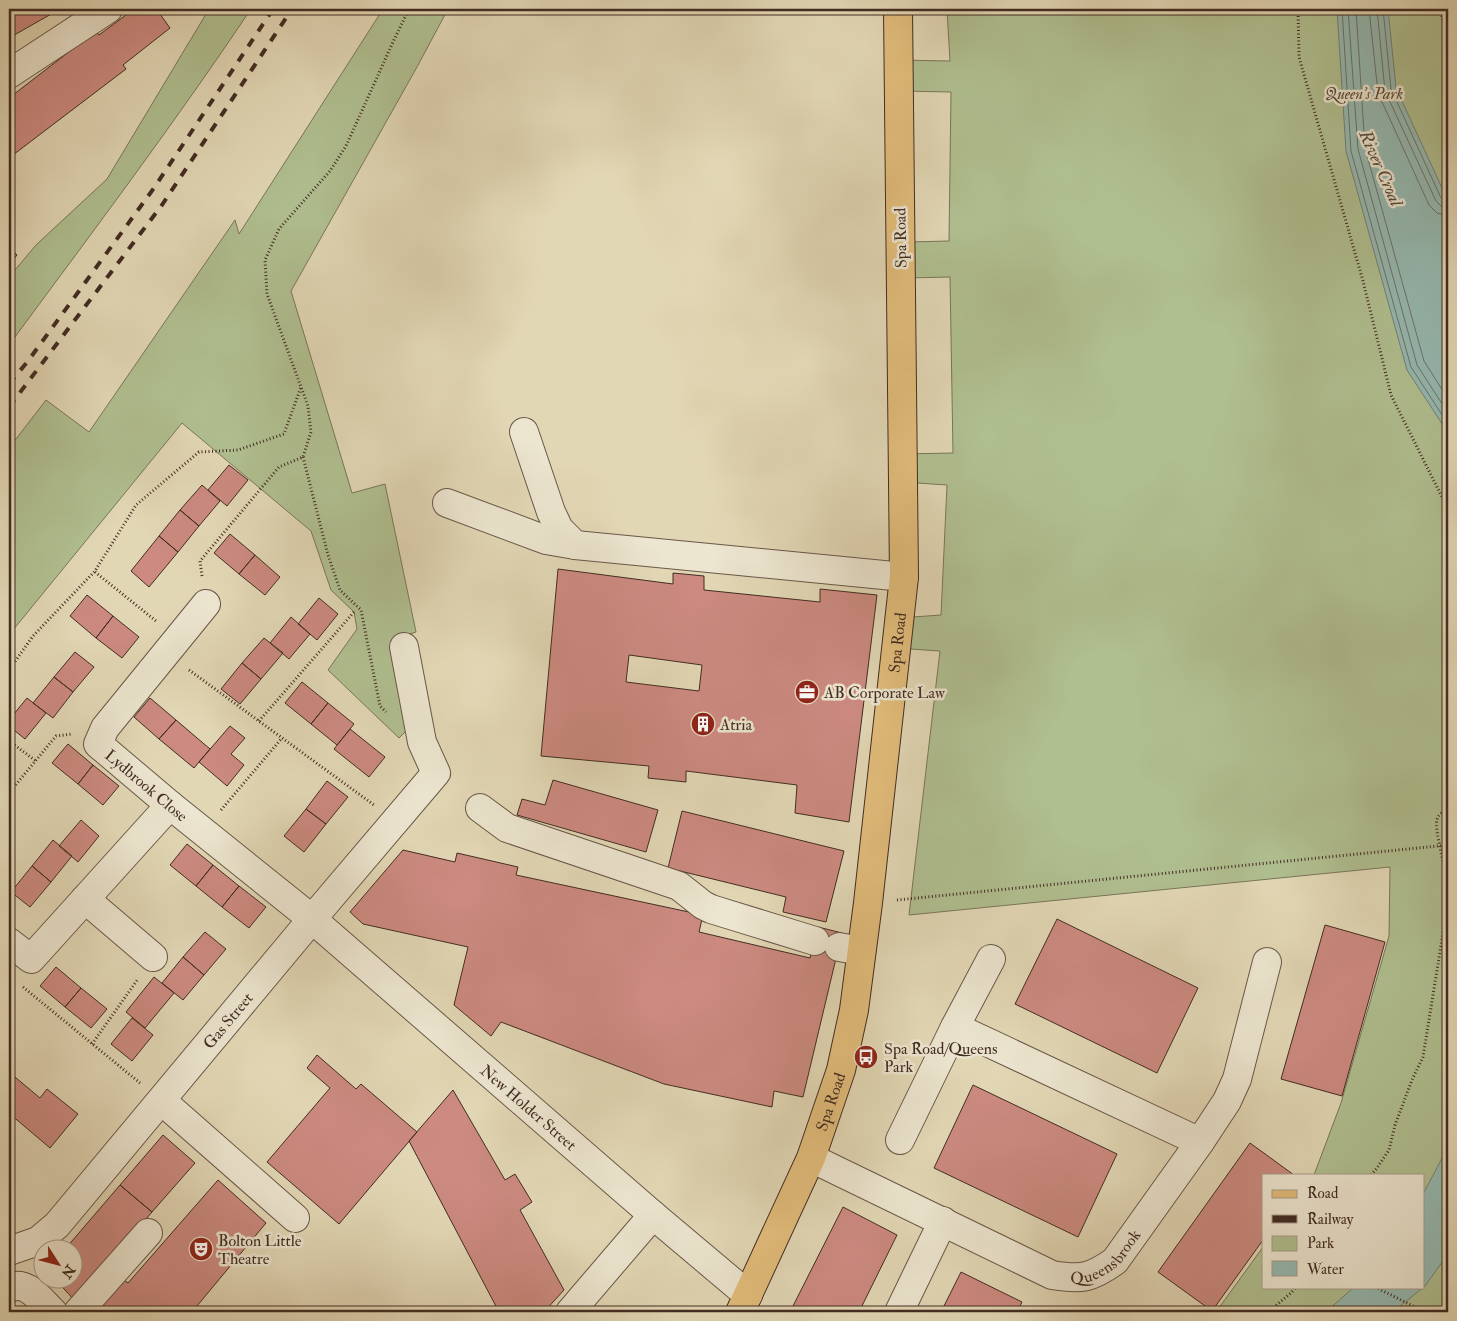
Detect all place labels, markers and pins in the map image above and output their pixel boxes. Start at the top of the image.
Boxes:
office icon: AB Corporate Law [794,679,820,705]
place label: AB Corporate Law [823,683,946,704]
building icon: Atria [690,711,716,737]
place label: Atria [719,715,753,735]
place label: Spa Road/Queens Park [884,1039,997,1077]
bus stop icon: Spa Road/Queens Park [853,1044,879,1070]
place label: Bolton Little Theatre [218,1231,302,1269]
theatre icon: Bolton Little Theatre [188,1236,214,1262]

